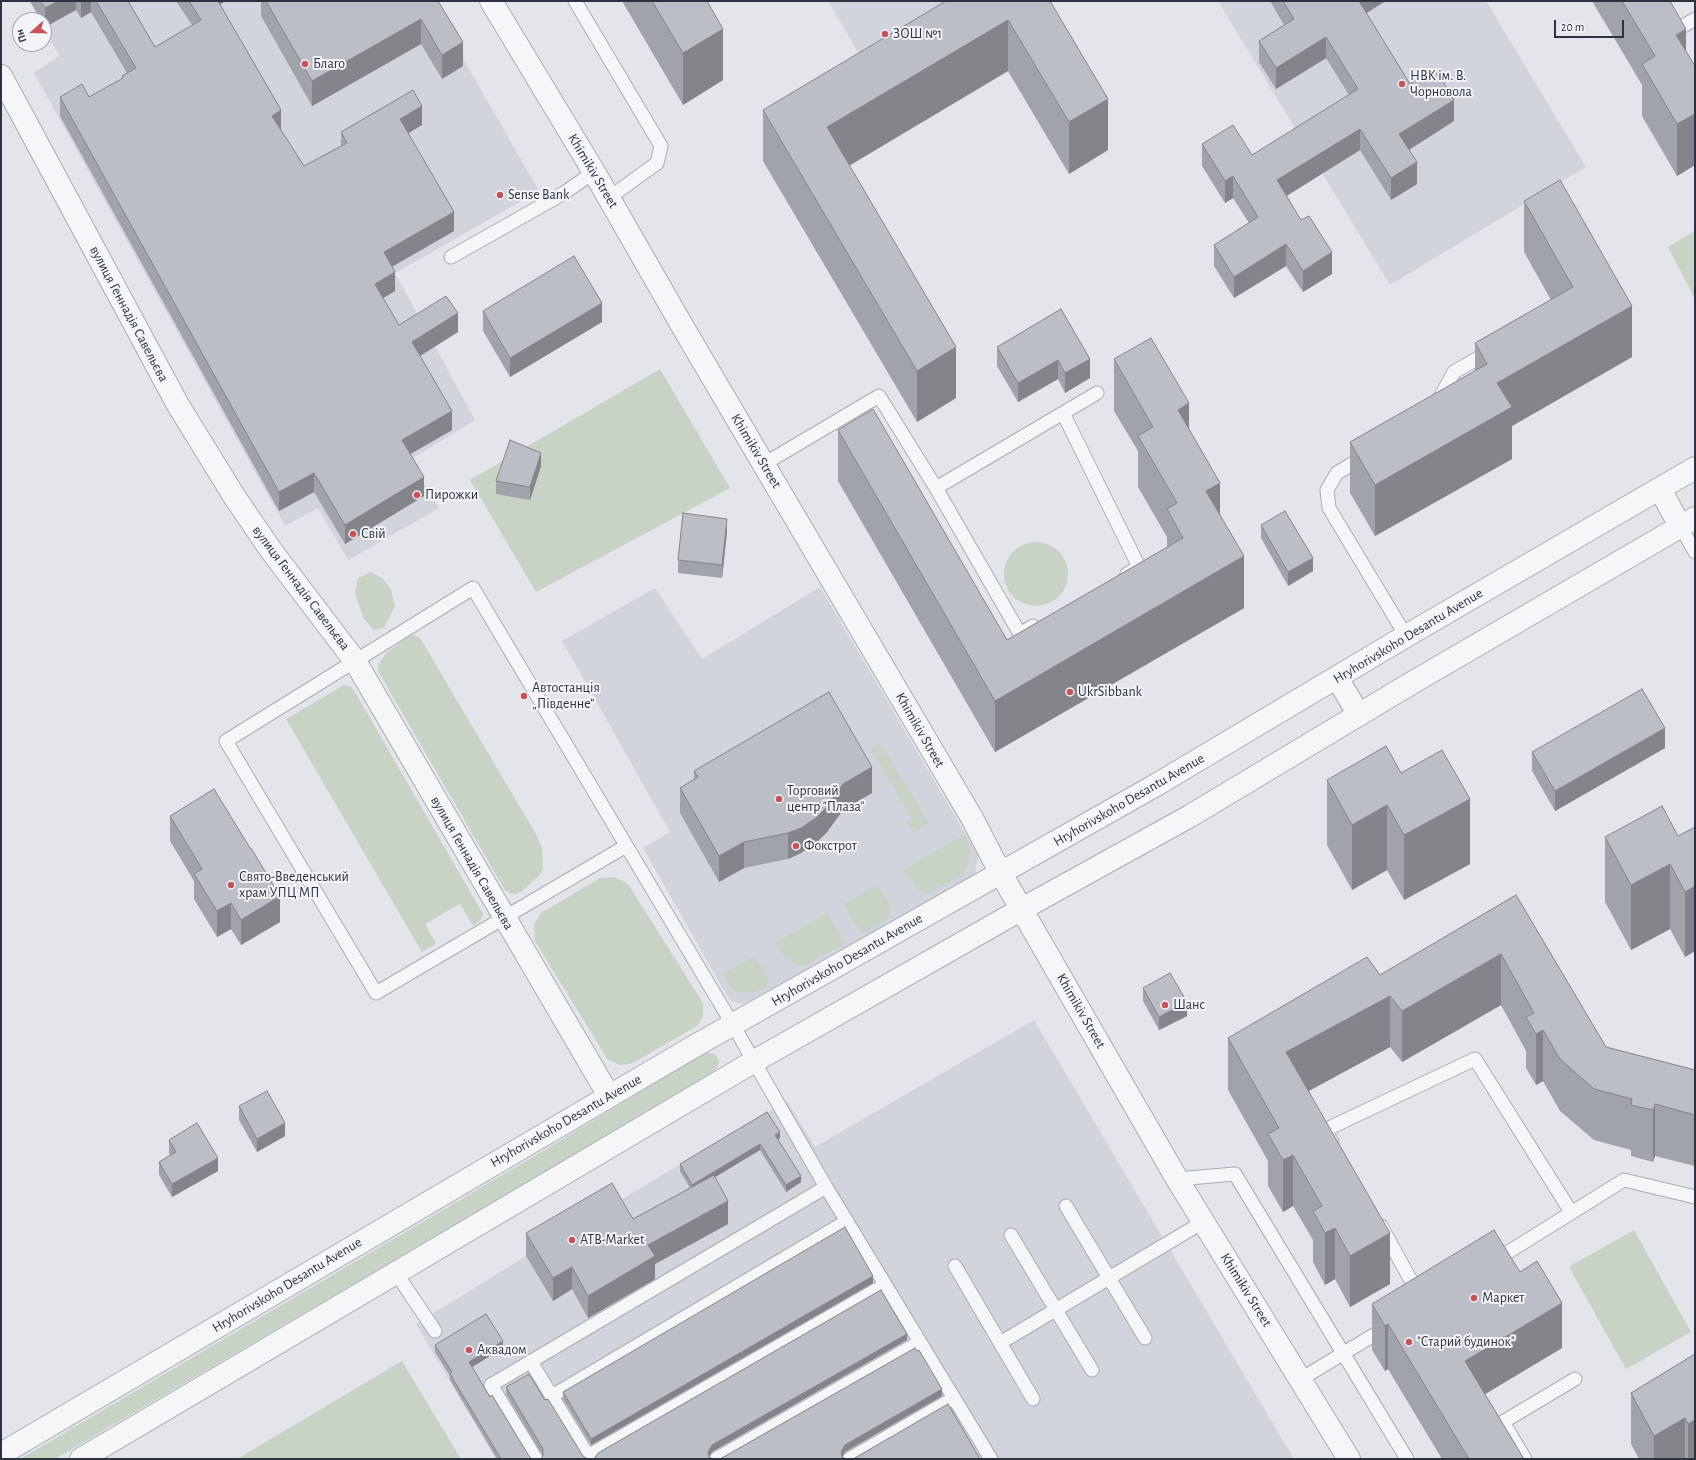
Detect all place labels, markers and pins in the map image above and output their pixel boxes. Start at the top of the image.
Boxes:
place label: ЗОШ №1 [893,26,942,42]
marker: ЗОШ №1 [880,29,890,39]
place label: Благо [313,56,345,72]
marker: Благо [300,59,310,69]
place label: НВК ім. В. Чорновола [1410,68,1472,100]
marker: НВК ім. В. Чорновола [1397,79,1407,89]
place label: Sense Bank [508,187,569,203]
marker: Sense Bank [495,190,505,200]
place label: Пирожки [425,487,478,503]
marker: Пирожки [412,490,422,500]
place label: Свій [361,526,386,542]
marker: Свій [348,529,358,539]
place label: Автостанція „Південне“ [532,680,600,712]
place label: UkrSibbank [1078,684,1142,700]
marker: UkrSibbank [1065,687,1075,697]
marker: Автостанція „Південне“ [519,691,529,701]
place label: Торговий центр "Плаза" [787,783,864,816]
marker: Торговий центр "Плаза" [774,794,784,804]
place label: Фокстрот [804,838,857,854]
marker: Фокстрот [791,841,801,851]
place label: Свято-Введенський храм УПЦ МП [239,869,349,902]
marker: Свято-Введенський храм УПЦ МП [226,880,236,890]
place label: Шанс [1173,997,1205,1013]
marker: Шанс [1160,1000,1170,1010]
place label: ATB-Market [580,1232,644,1248]
marker: ATB-Market [567,1235,577,1245]
place label: Маркет [1482,1290,1524,1306]
marker: Маркет [1469,1293,1479,1303]
place label: "Старий будинок" [1417,1334,1515,1350]
marker: "Старий будинок" [1404,1337,1414,1347]
place label: Аквадом [477,1342,527,1358]
marker: Аквадом [464,1345,474,1355]

